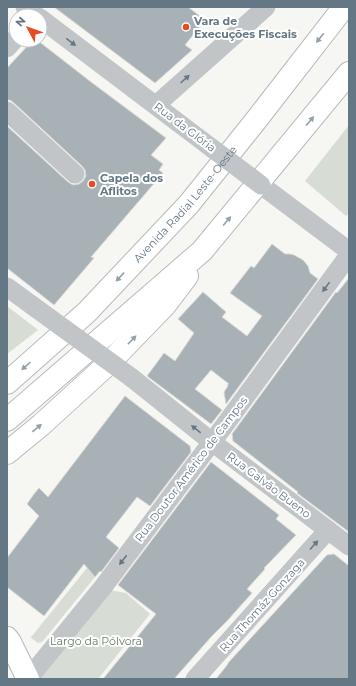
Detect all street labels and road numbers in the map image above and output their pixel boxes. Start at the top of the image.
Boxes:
street label: Rua da Glória [151,99,219,155]
street label: Avenida Radial Leste-Oeste [131,143,240,265]
street label: Rua Doutor Américo de Campos [132,393,251,544]
street label: Rua Galvão Bueno [224,449,314,521]
street label: Rua Thomáz Gonzaga [216,555,308,655]

